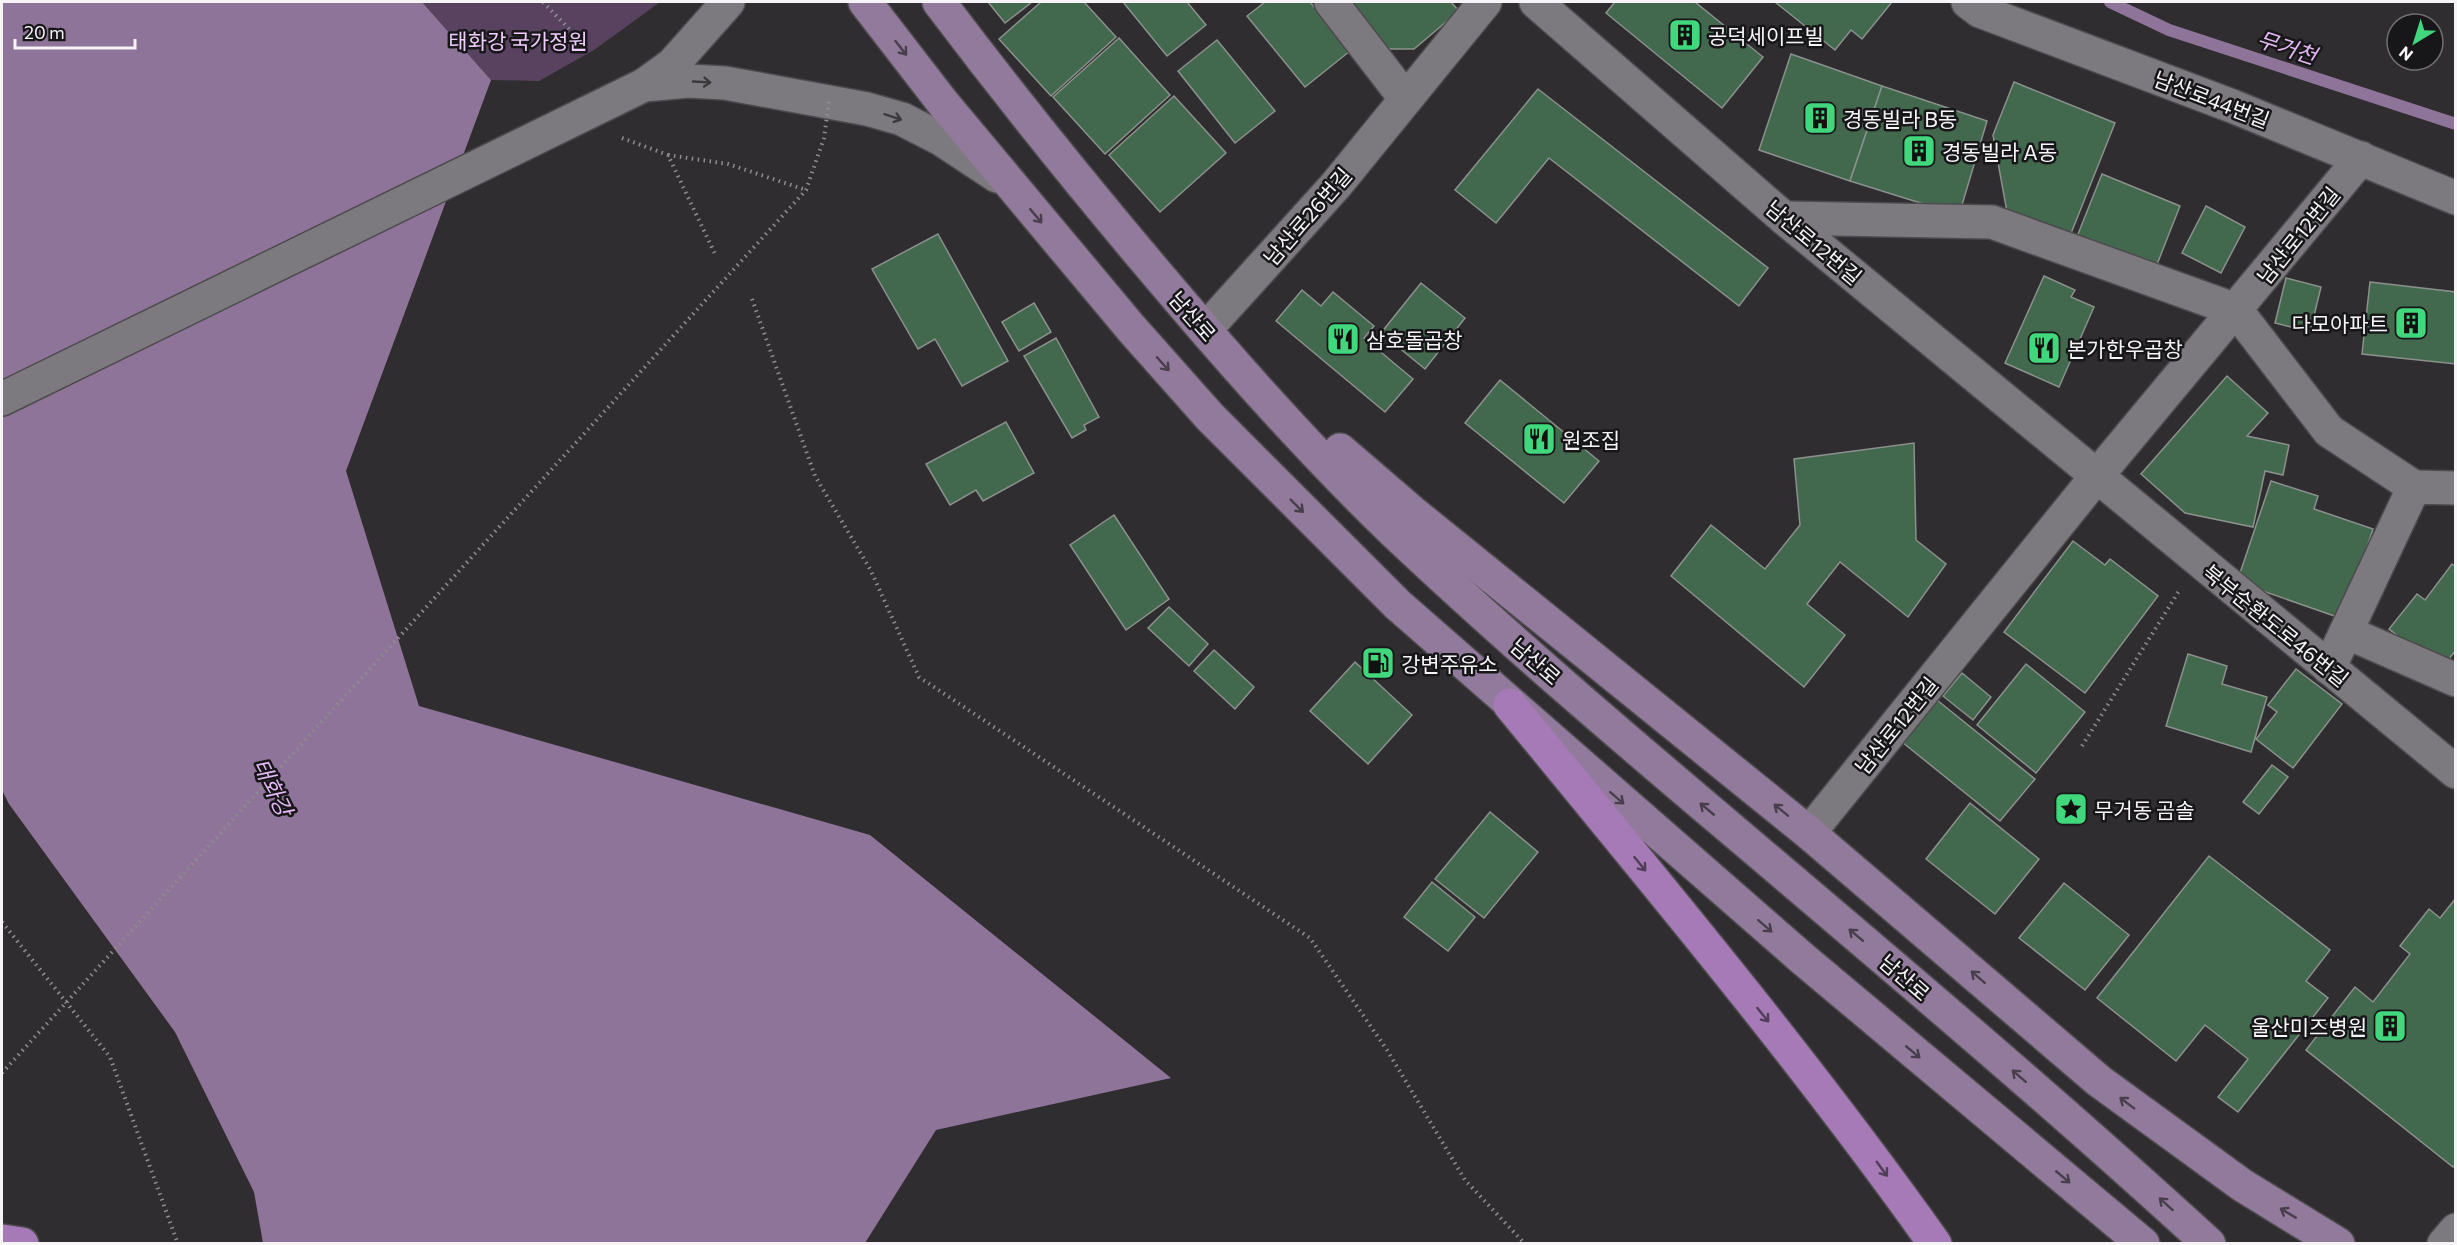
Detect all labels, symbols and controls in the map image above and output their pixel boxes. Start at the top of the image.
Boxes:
scale bar [15,12,135,50]
north arrow [2385,12,2445,72]
building icon: 공덕세이프빌 [1667,17,1703,53]
text: 20 m [24,21,65,43]
place label: 공덕세이프빌 [1708,23,1824,48]
water label: 무거천 [2254,25,2323,70]
park label: 태화강 국가정원 [448,28,588,53]
one-way arrow [894,40,907,56]
text: N [2395,43,2416,65]
street label: 남산로44번길 [2151,66,2273,132]
one-way arrow [691,76,711,87]
building icon: 경동빌라 B동 [1802,100,1838,136]
place label: 경동빌라 B동 [1843,106,1957,131]
one-way arrow [883,112,902,123]
building icon: 경동빌라 A동 [1901,133,1937,169]
place label: 경동빌라 A동 [1942,139,2057,164]
street label: 남산로26번길 [1258,162,1356,270]
street label: 남산로12번길 [2251,182,2345,288]
street label: 남산로12번길 [1761,195,1867,289]
one-way arrow [1030,208,1043,224]
street label: 남산로 [1165,286,1221,346]
building icon: 다모아파트 [2393,305,2429,341]
place label: 다모아파트 [2291,311,2388,336]
restaurant icon: 삼호돌곱창 [1325,321,1361,357]
place label: 삼호돌곱창 [1366,327,1463,352]
restaurant icon: 본가한우곱창 [2026,330,2062,366]
place label: 본가한우곱창 [2067,336,2183,361]
one-way arrow [1156,356,1170,371]
restaurant icon: 원조집 [1521,421,1557,457]
place label: 원조집 [1562,427,1620,452]
one-way arrow [1289,498,1304,513]
street label: 북부순환도로46번길 [2198,559,2354,691]
street label: 남산로 [1506,633,1566,689]
fuel station icon: 강변주유소 [1360,645,1396,681]
place label: 강변주유소 [1401,651,1498,676]
street label: 남산로12번길 [1849,672,1943,778]
water label: 태화강 [248,754,300,823]
one-way arrow [1610,791,1625,805]
place icon: 무거동 곰솔 [2053,791,2089,827]
place label: 무거동 곰솔 [2094,797,2195,822]
one-way arrow [1699,802,1715,815]
one-way arrow [1773,804,1789,817]
one-way arrow [1633,856,1647,871]
one-way arrow [1757,919,1772,933]
one-way arrow [1849,928,1864,942]
street label: 남산로 [1875,949,1935,1005]
one-way arrow [1971,970,1986,984]
one-way arrow [1757,1007,1770,1023]
building icon: 울산미즈병원 [2372,1008,2408,1044]
place label: 울산미즈병원 [2251,1014,2367,1039]
one-way arrow [1905,1045,1921,1058]
one-way arrow [2012,1069,2027,1083]
one-way arrow [2120,1096,2136,1109]
one-way arrow [1876,1161,1888,1177]
one-way arrow [2055,1171,2071,1184]
one-way arrow [2159,1197,2174,1211]
one-way arrow [2280,1207,2297,1219]

